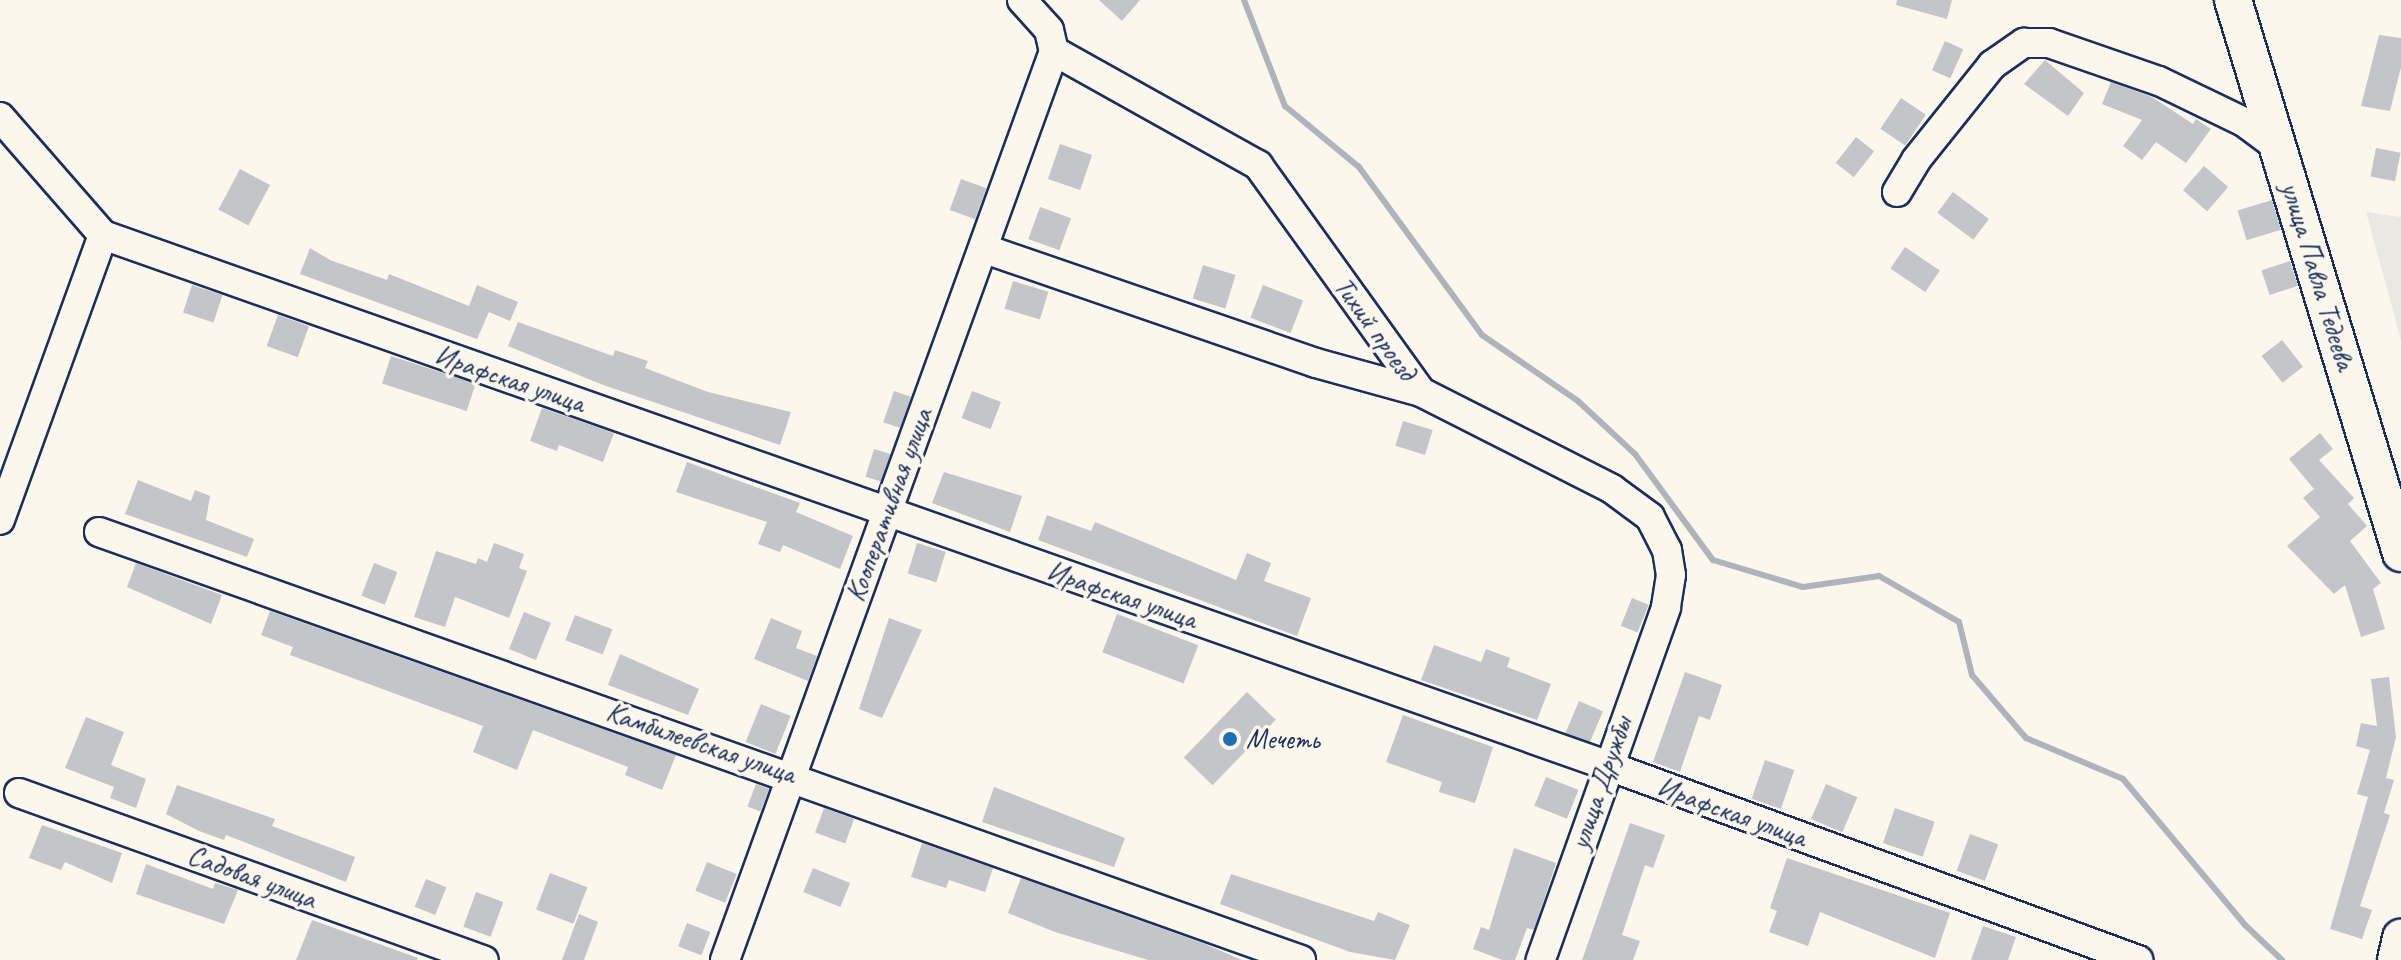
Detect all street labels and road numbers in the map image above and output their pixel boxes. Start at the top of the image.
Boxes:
street label: улица Павла Тедеева [2274,180,2362,372]
street label: Тихий проезд [1326,271,1424,387]
street label: Ирафская улица [430,338,590,420]
street label: Кооперативная улица [838,403,940,607]
street label: Ирафская улица [1042,554,1202,636]
street label: Камбилеевская улица [602,695,800,791]
street label: улица Дружбы [1563,713,1639,853]
street label: Ирафская улица [1652,769,1812,855]
street label: Садовая улица [182,838,322,916]

